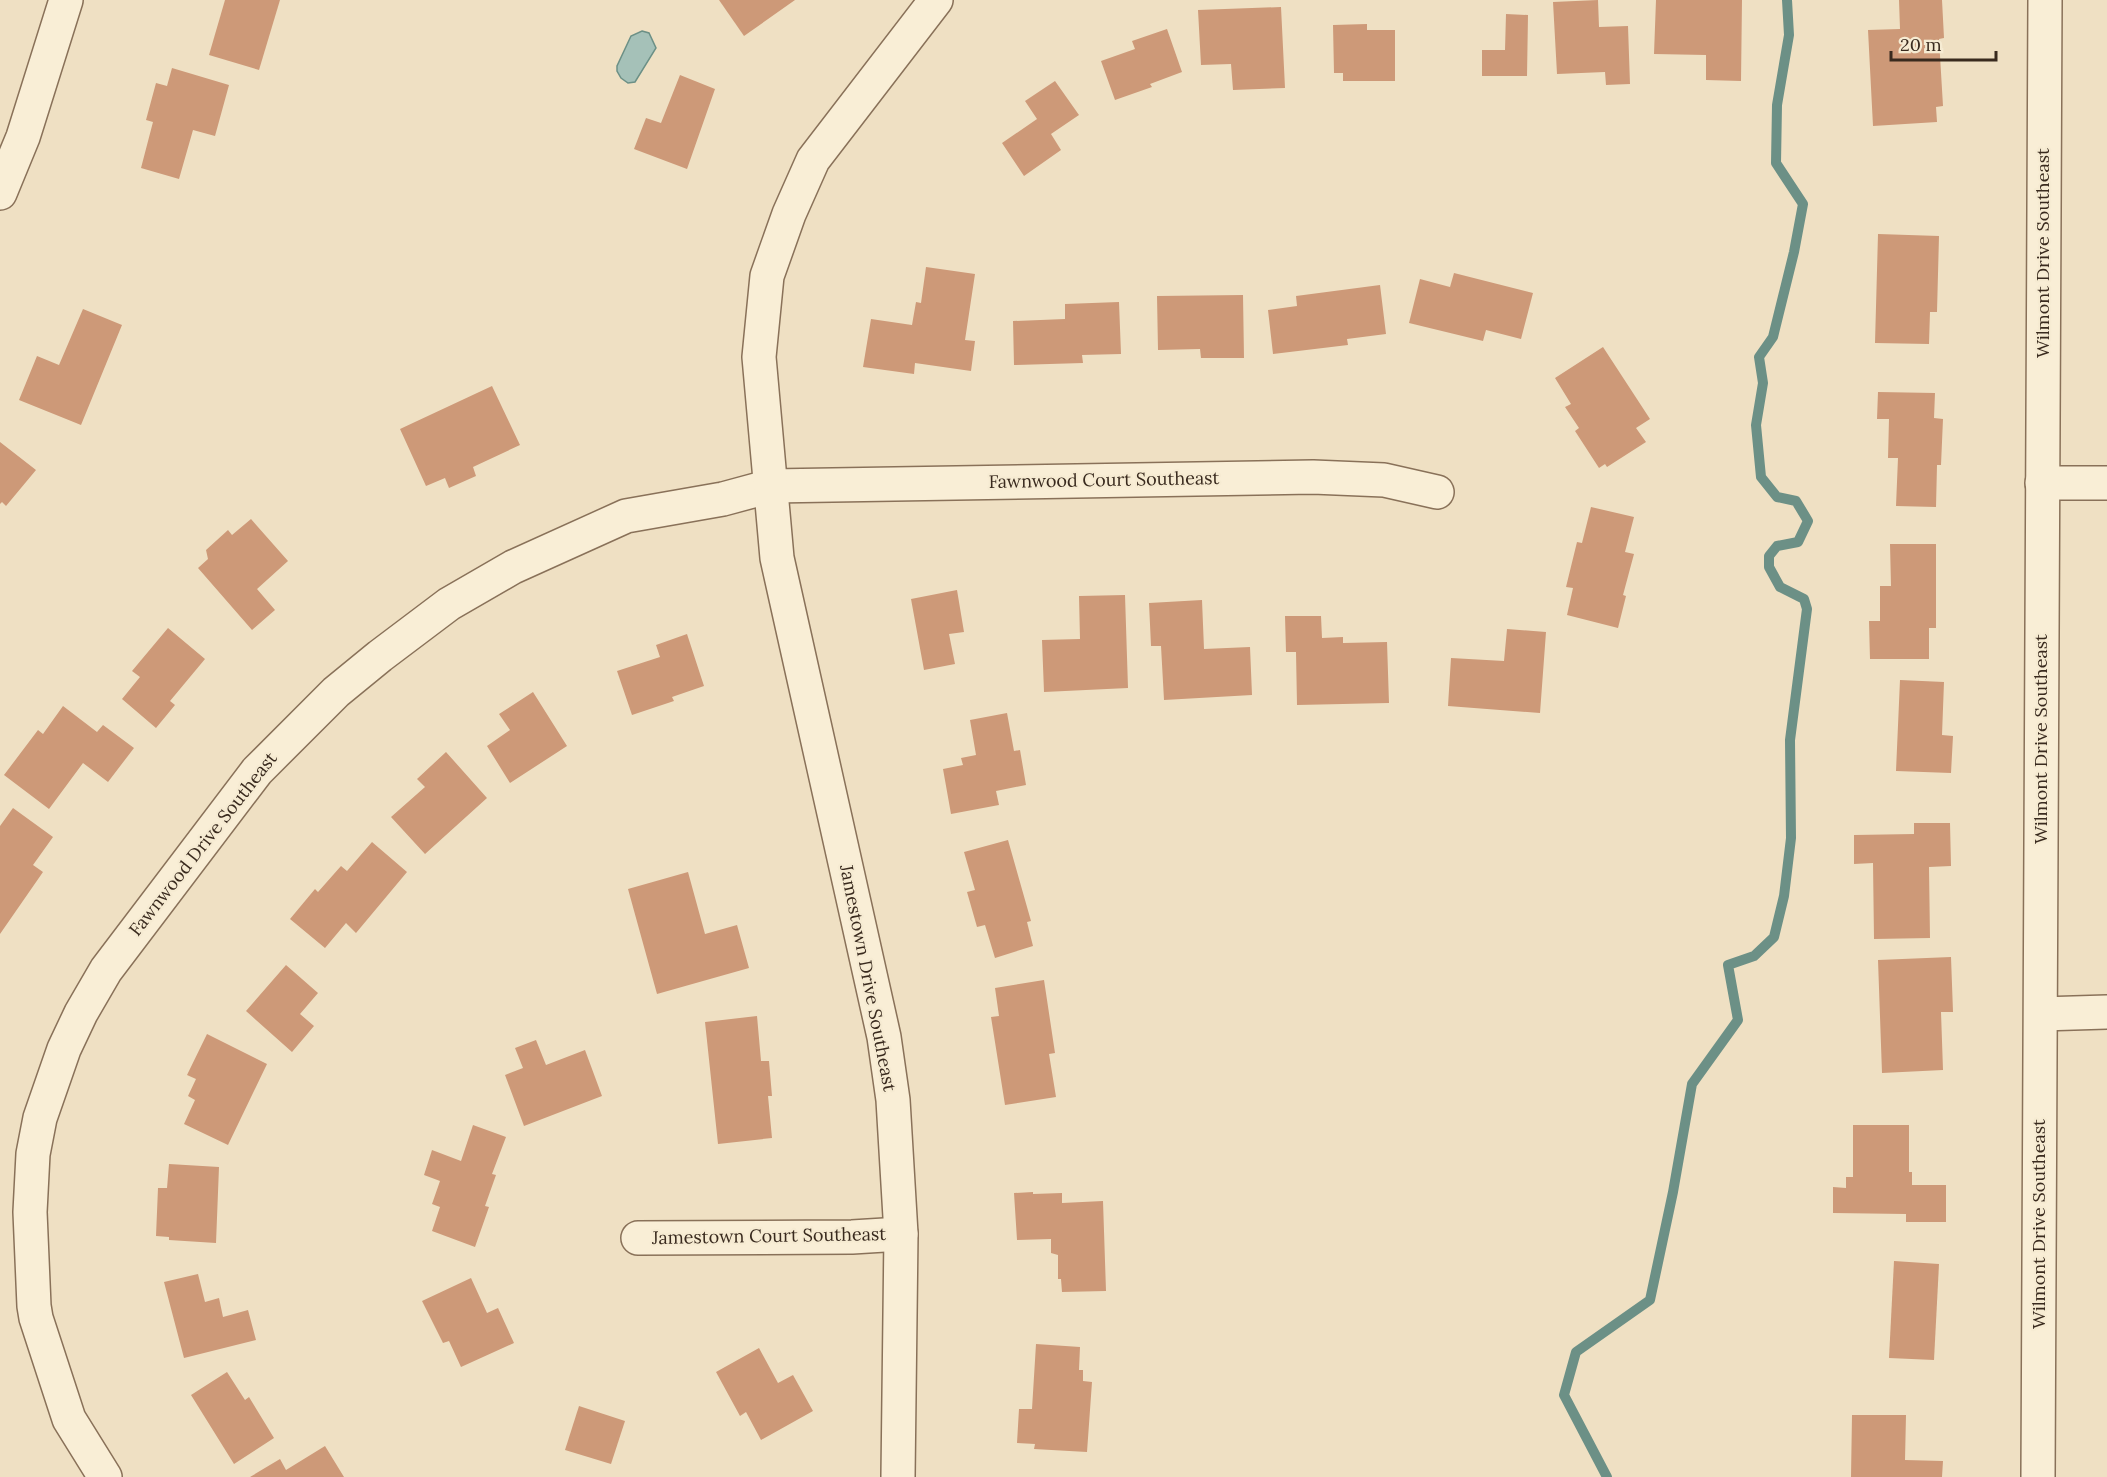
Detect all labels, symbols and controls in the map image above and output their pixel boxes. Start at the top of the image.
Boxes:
scale bar [1891,24,1996,62]
text: 20 m [1900,33,1942,56]
street label: Wilmont Drive Southeast [2031,148,2054,358]
street label: Fawnwood Court Southeast [988,466,1220,493]
street label: Wilmont Drive Southeast [2029,634,2052,844]
street label: Fawnwood Drive Southeast [124,747,282,940]
street label: Jamestown Drive Southeast [835,862,902,1093]
street label: Wilmont Drive Southeast [2027,1119,2050,1329]
street label: Jamestown Court Southeast [651,1222,886,1249]

